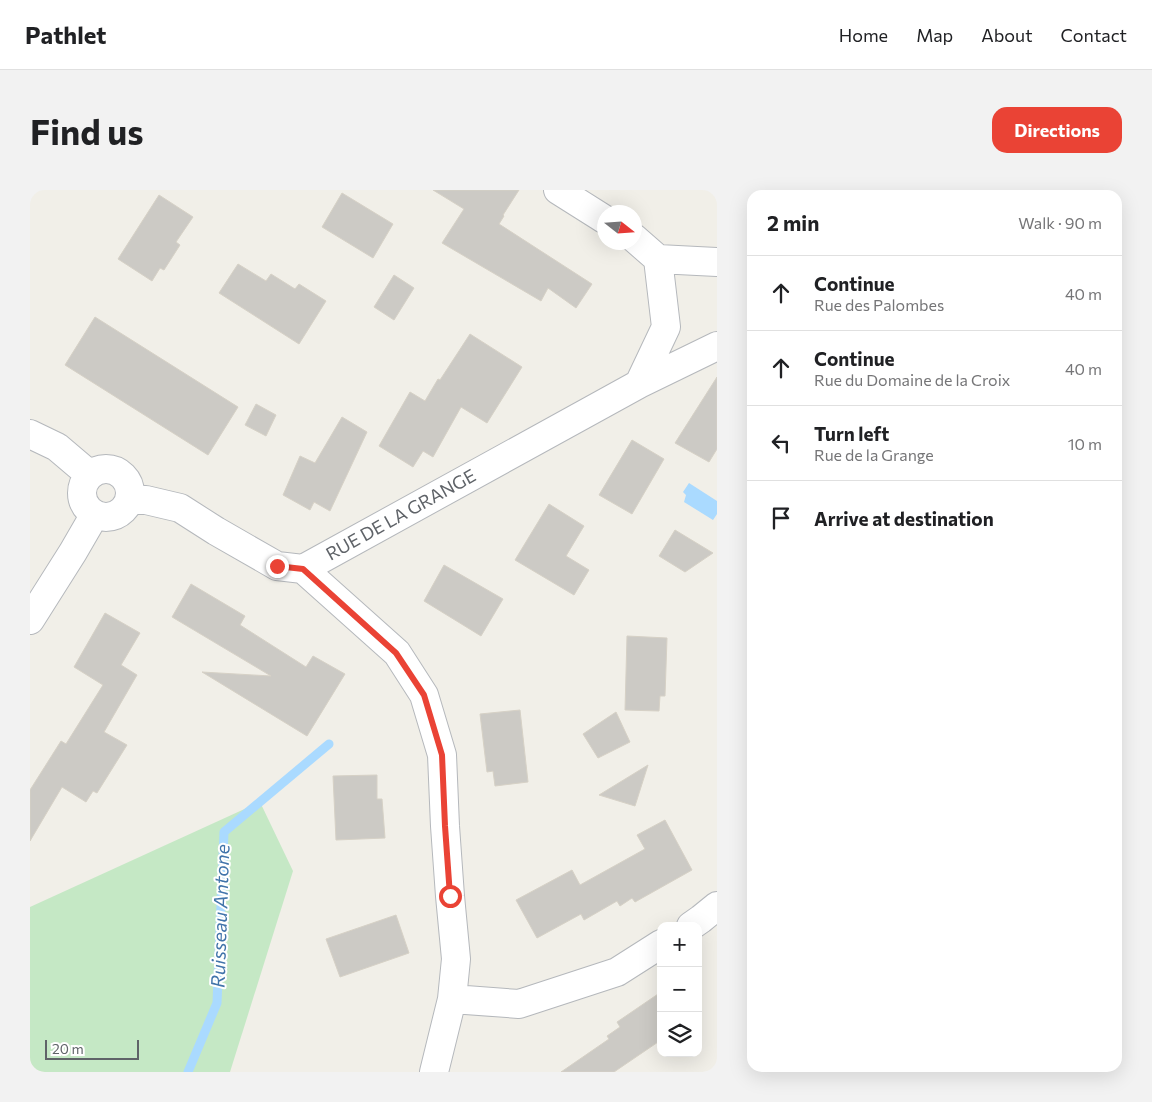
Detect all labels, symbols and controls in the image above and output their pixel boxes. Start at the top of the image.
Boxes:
text: Pathlet [25,20,106,49]
text: Home [839,24,888,46]
text: Map [916,24,953,46]
text: About [981,24,1033,46]
text: Contact [1061,24,1127,46]
button: Directions [992,107,1122,153]
text: Find us [30,109,144,152]
north arrow [597,205,642,250]
text: 2 min [767,210,819,235]
text: Walk · 90 m [1018,213,1102,232]
text: Continue [814,272,894,295]
icon: ahead [767,279,795,307]
text: 40 m [1065,284,1102,303]
text: Rue des Palombes [814,295,944,314]
text: Continue [814,347,894,370]
icon: ahead [767,354,795,382]
text: 40 m [1065,359,1102,378]
text: Rue du Domaine de la Croix [814,370,1010,389]
text: Turn left [814,422,889,445]
icon: left [767,429,795,457]
text: 10 m [1068,434,1102,453]
text: Rue de la Grange [814,445,934,464]
street label: RUE DE LA GRANGE [322,464,479,564]
icon: arrive [767,504,795,532]
text: Arrive at destination [814,507,994,530]
route end [266,555,289,578]
water label: Ruisseau Antone [206,844,233,988]
route start [439,885,462,908]
map controls [657,922,702,1057]
button: + [657,922,702,967]
button: − [657,967,702,1012]
button: layers [657,1012,702,1057]
scale bar [45,1037,139,1060]
text: 20 m [52,1040,84,1057]

